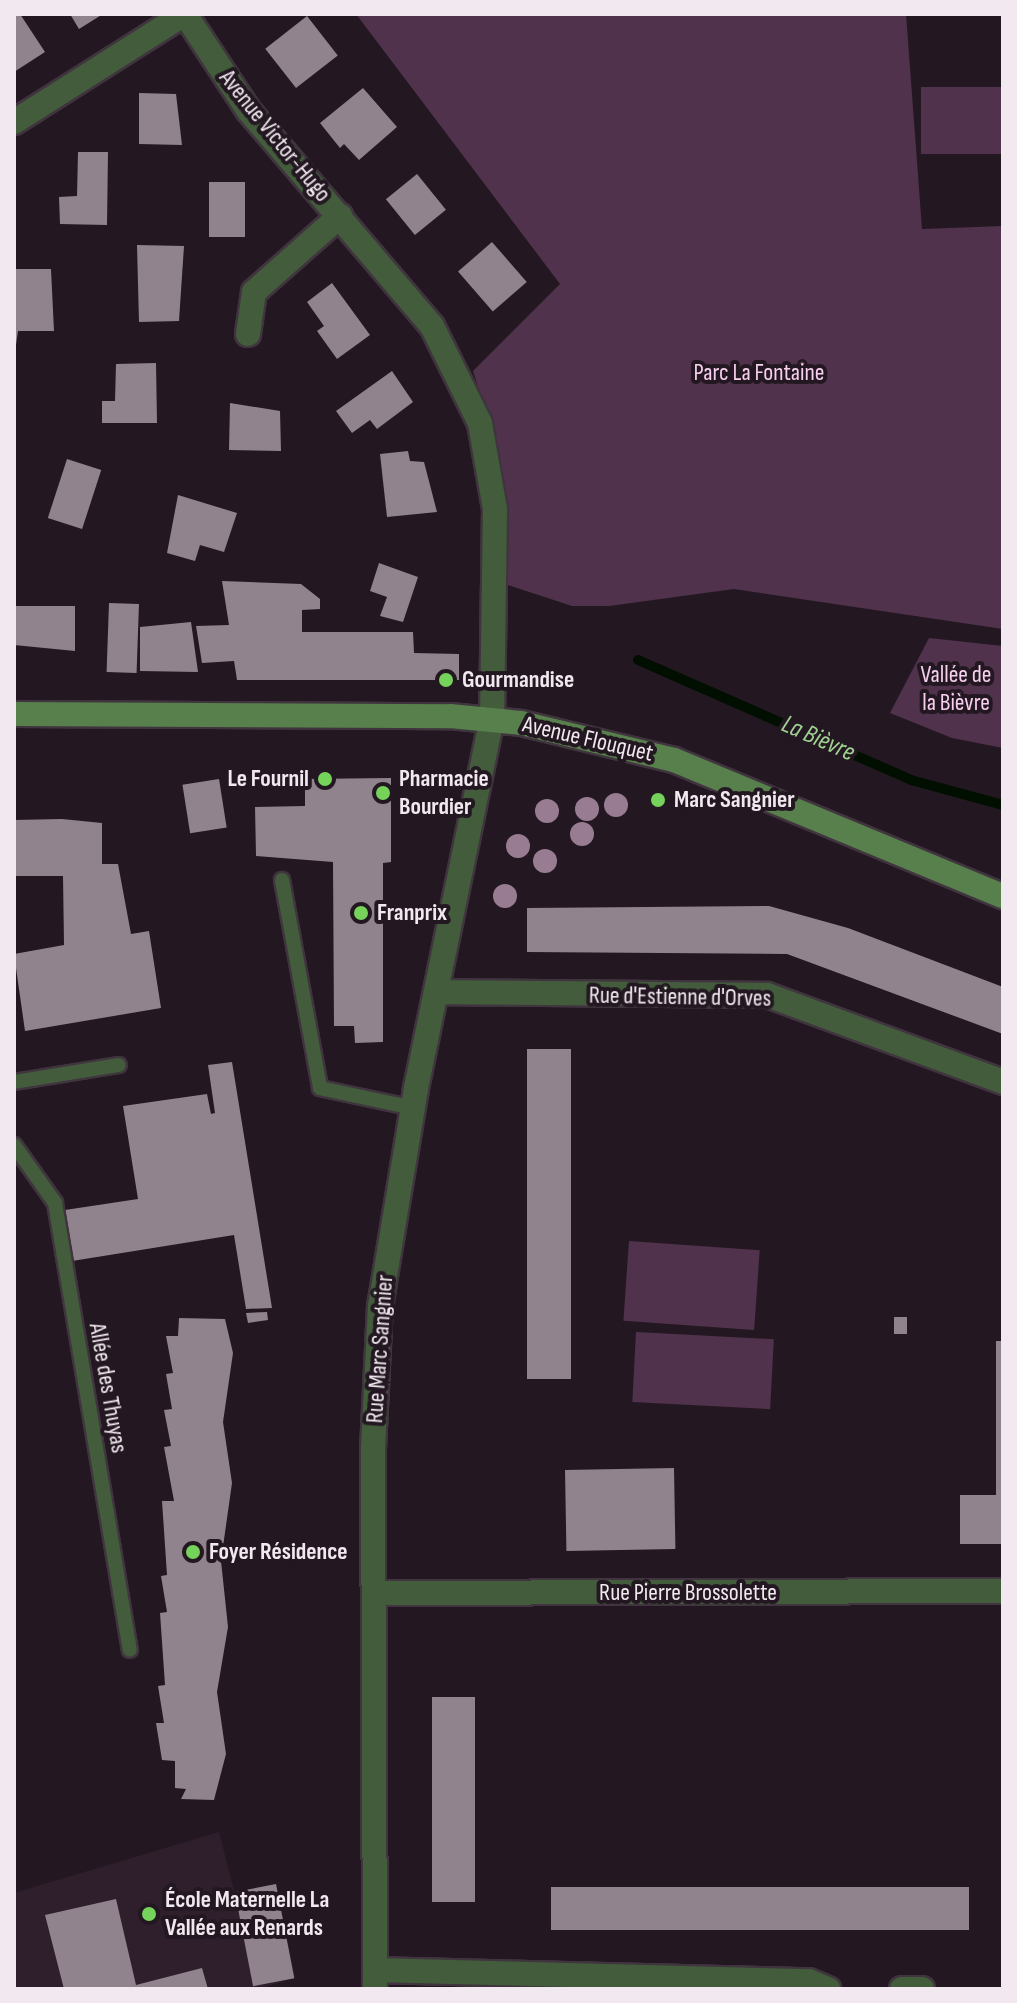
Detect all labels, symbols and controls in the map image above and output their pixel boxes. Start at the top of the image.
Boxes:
street label: Avenue Victor-Hugo [213,64,337,208]
park label: Parc La Fontaine [694,359,824,387]
park label: Vallée de la Bièvre [921,661,991,717]
place label: Gourmandise [462,666,574,694]
marker: Gourmandise [437,671,455,689]
water label: La Bièvre [777,709,859,769]
street label: Avenue Flouquet [520,710,656,768]
place label: Le Fournil [227,765,309,793]
place label: Pharmacie Bourdier [399,765,489,821]
marker: Le Fournil [316,770,334,788]
marker: Pharmacie Bourdier [374,784,392,802]
place label: Marc Sangnier [674,786,795,814]
marker: Marc Sangnier [649,791,667,809]
place label: Franprix [377,899,447,927]
marker: Franprix [352,904,370,922]
street label: Rue d'Estienne d'Orves [589,981,771,1013]
street label: Rue Marc Sangnier [360,1274,400,1424]
street label: Allée des Thuyas [82,1321,134,1455]
place label: Foyer Résidence [209,1538,348,1566]
marker: Foyer Résidence [184,1543,202,1561]
street label: Rue Pierre Brossolette [599,1579,777,1607]
place label: École Maternelle La Vallée aux Renards [165,1886,329,1942]
marker: École Maternelle La Vallée aux Renards [140,1905,158,1923]

